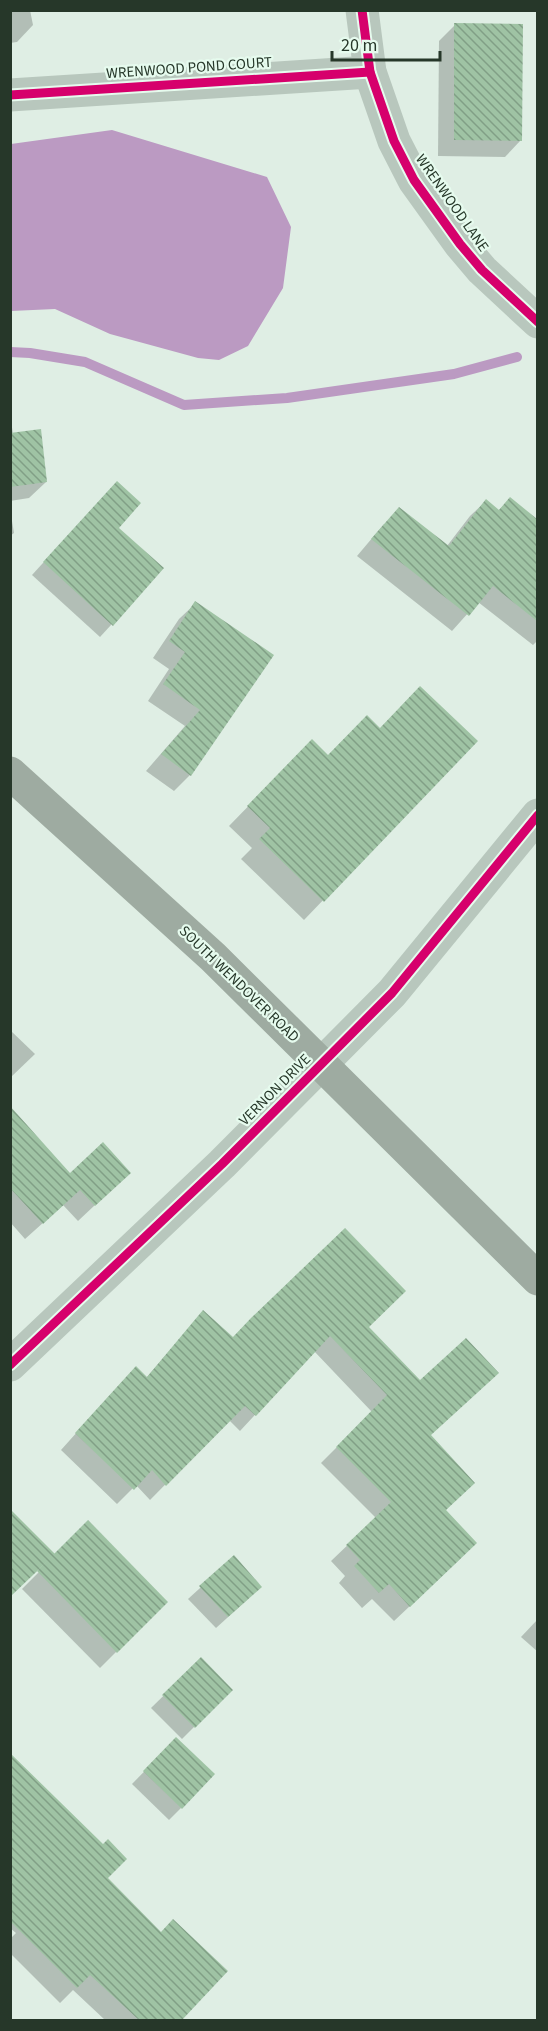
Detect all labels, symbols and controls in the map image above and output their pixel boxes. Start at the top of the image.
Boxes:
scale bar [332,24,440,62]
text: 20 m [341,33,377,58]
street label: WRENWOOD POND COURT [105,52,273,84]
street label: WRENWOOD LANE [410,150,494,256]
street label: SOUTH WENDOVER ROAD [174,921,304,1047]
street label: VERNON DRIVE [234,1049,316,1131]

